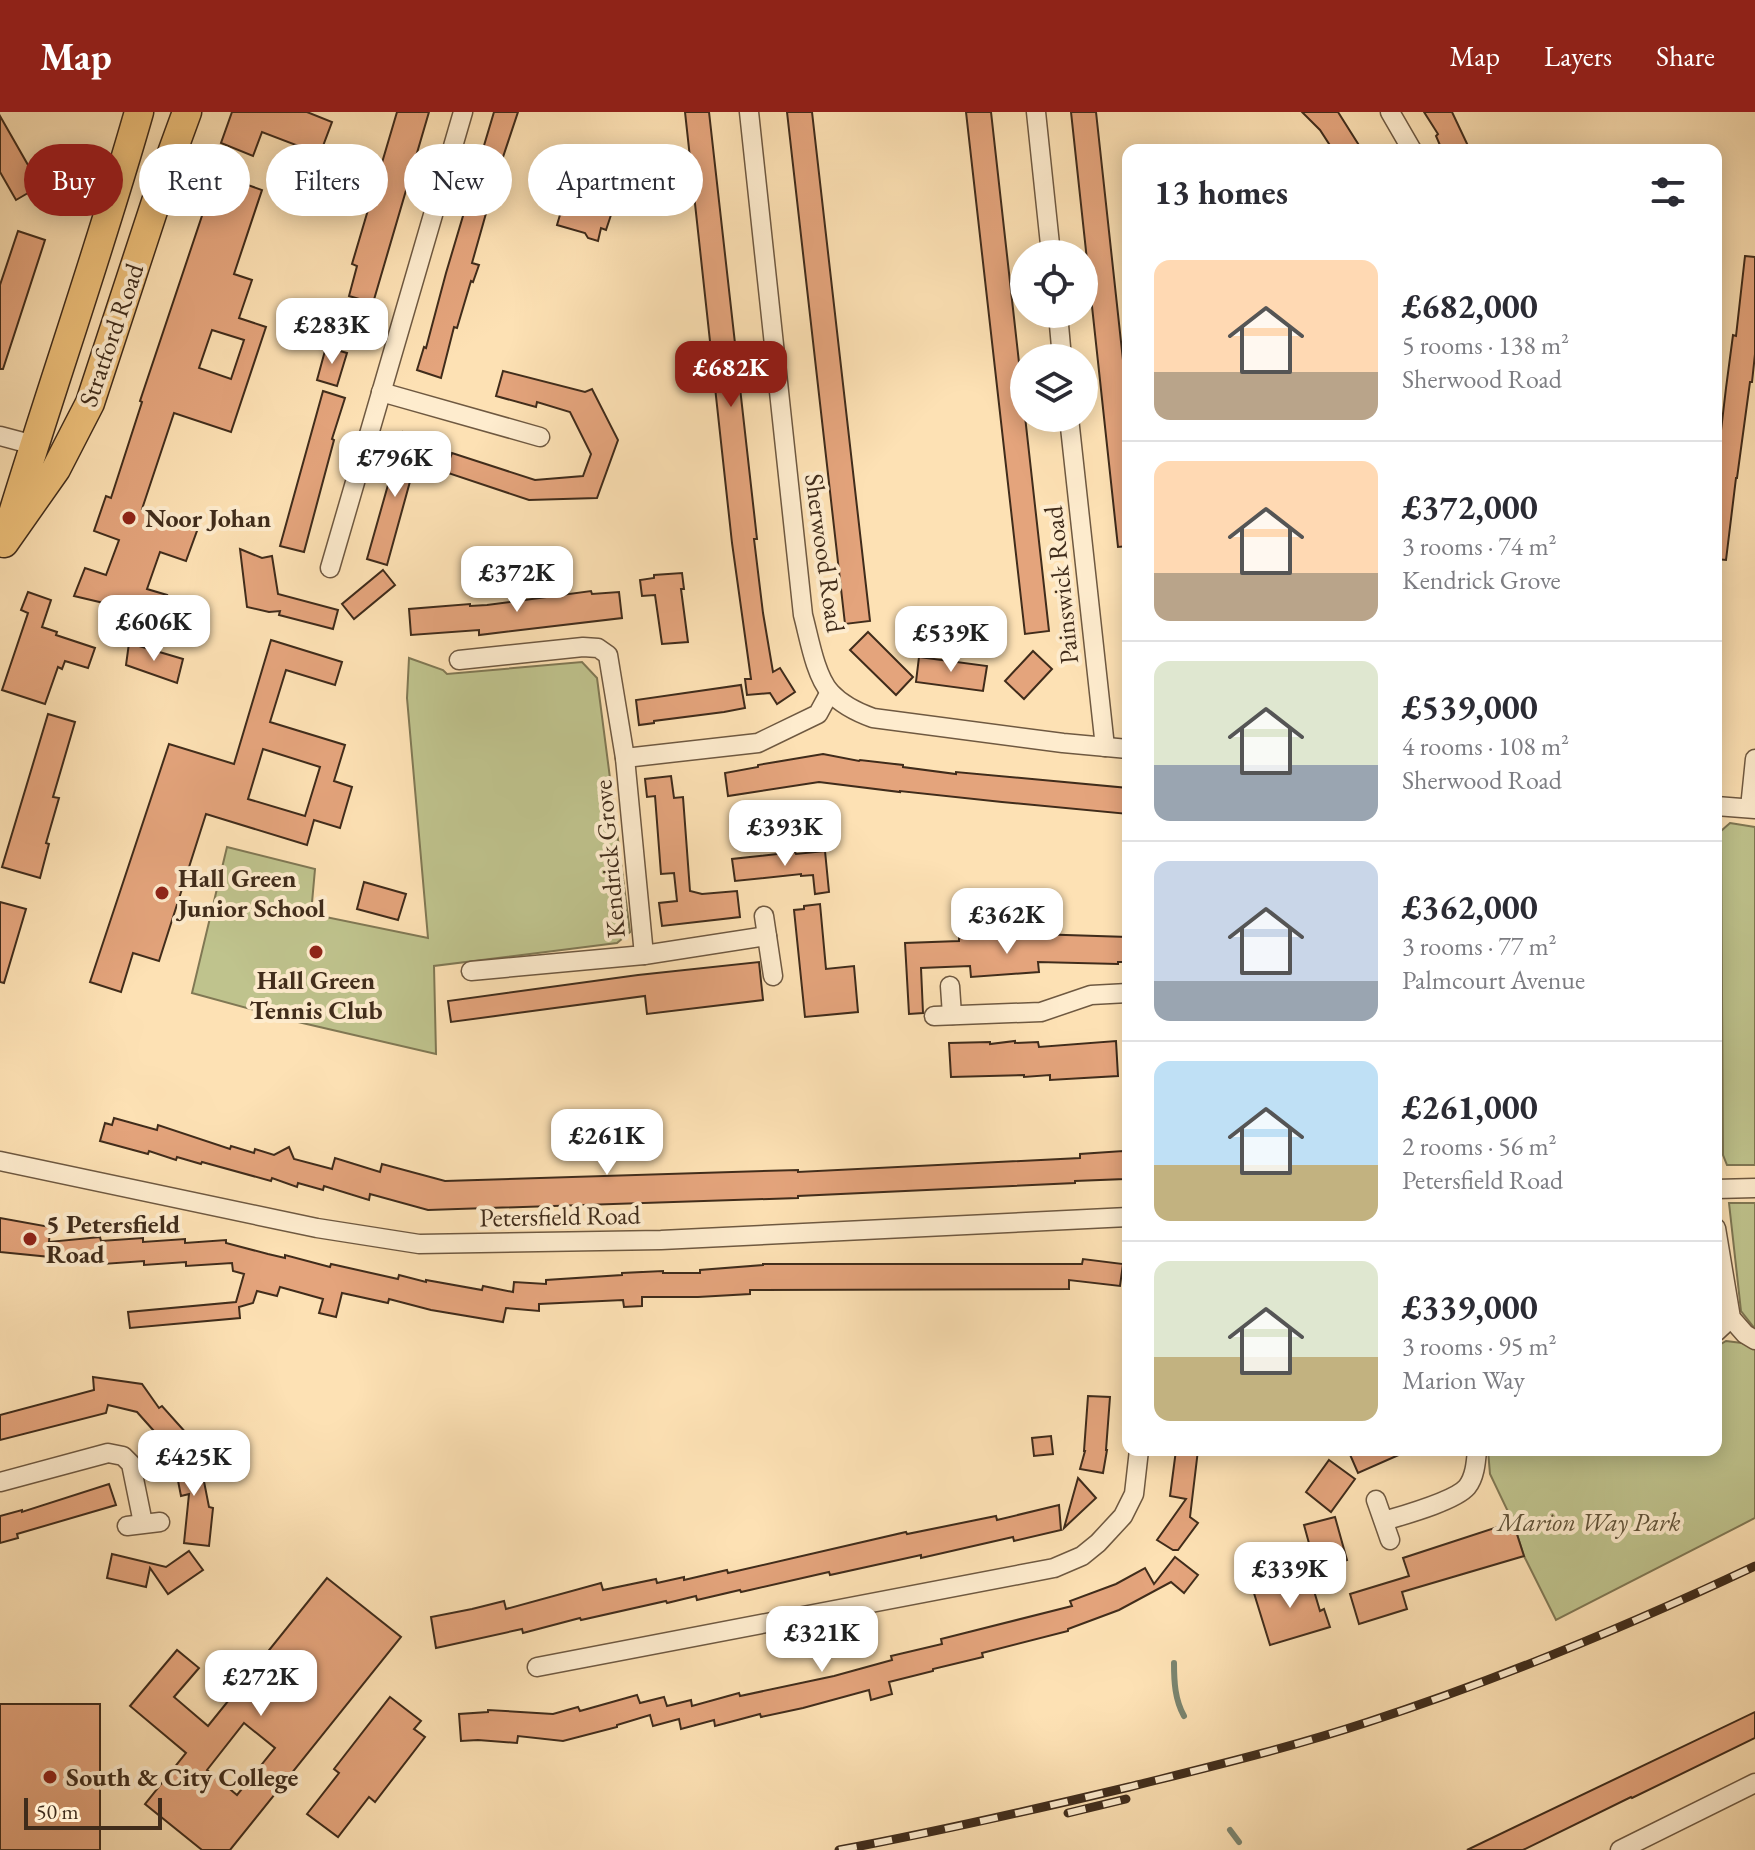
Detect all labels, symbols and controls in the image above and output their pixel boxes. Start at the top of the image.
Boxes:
text: Map [40,32,112,81]
text: Map [1450,38,1500,74]
text: Layers [1544,38,1612,74]
text: Share [1656,38,1715,74]
chip: Buy [24,144,123,216]
chip: Rent [139,144,250,216]
chip: Filters [266,144,388,216]
chip: New [404,144,512,216]
chip: Apartment [528,144,703,216]
text: 13 homes [1154,170,1288,214]
icon: filters [1646,170,1690,214]
map controls [1010,240,1098,432]
button: locate [1010,240,1098,328]
street label: Stratford Road [71,258,152,411]
text: £682,000 [1402,284,1538,328]
icon: home [1218,292,1314,388]
pin: £283K [276,298,388,366]
text: £283K [294,307,370,341]
text: 5 rooms · 138 m² [1402,328,1569,362]
pin: £682K [675,341,787,409]
button: layers [1010,344,1098,432]
text: £682K [693,350,769,384]
text: Sherwood Road [1402,362,1562,396]
pin: £796K [339,431,451,499]
text: £796K [357,440,433,474]
street label: Sherwood Road [797,471,853,635]
text: £372,000 [1402,485,1538,529]
icon: home [1218,493,1314,589]
place label: Noor Johan [145,501,271,535]
street label: Painswick Road [1036,504,1086,666]
marker: Noor Johan [120,509,138,527]
text: 3 rooms · 74 m² [1402,529,1557,563]
pin: £372K [461,546,573,614]
text: £372K [479,555,555,589]
text: Kendrick Grove [1402,563,1561,597]
pin: £606K [98,595,210,663]
text: £606K [116,604,192,638]
pin: £539K [895,606,1007,674]
text: £539K [913,615,989,649]
text: £539,000 [1402,685,1538,729]
icon: home [1218,693,1314,789]
text: 4 rooms · 108 m² [1402,729,1569,763]
text: Sherwood Road [1402,763,1562,797]
street label: Kendrick Grove [585,778,633,940]
pin: £393K [729,800,841,868]
text: £393K [747,809,823,843]
place label: Hall Green Junior School [175,861,325,925]
marker: Hall Green Junior School [153,884,171,902]
text: £362,000 [1402,885,1538,929]
pin: £362K [951,888,1063,956]
icon: home [1218,893,1314,989]
text: £362K [969,897,1045,931]
text: 3 rooms · 77 m² [1402,929,1557,963]
marker: Hall Green Tennis Club [307,943,325,961]
place label: Hall Green Tennis Club [249,963,383,1027]
text: Palmcourt Avenue [1402,963,1585,997]
text: £261,000 [1402,1085,1538,1129]
icon: home [1218,1093,1314,1189]
pin: £261K [551,1109,663,1177]
text: £261K [569,1118,645,1152]
text: 2 rooms · 56 m² [1402,1129,1557,1163]
text: Petersfield Road [1402,1163,1563,1197]
street label: Petersfield Road [479,1198,642,1234]
place label: 5 Petersfield Road [46,1207,181,1271]
marker: 5 Petersfield Road [21,1230,39,1248]
text: £339,000 [1402,1285,1538,1329]
icon: home [1218,1293,1314,1389]
text: 3 rooms · 95 m² [1402,1329,1557,1363]
text: Marion Way [1402,1363,1525,1397]
pin: £425K [138,1430,250,1498]
text: £425K [156,1439,232,1473]
park label: Marion Way Park [1495,1505,1681,1539]
pin: £339K [1234,1542,1346,1610]
text: £339K [1252,1551,1328,1585]
pin: £321K [766,1606,878,1674]
text: £321K [784,1615,860,1649]
pin: £272K [205,1650,317,1718]
text: £272K [223,1659,299,1693]
place label: South & City College [66,1760,299,1794]
marker: South & City College [41,1768,59,1786]
scale bar [24,1794,162,1830]
text: 50 m [36,1797,79,1826]

